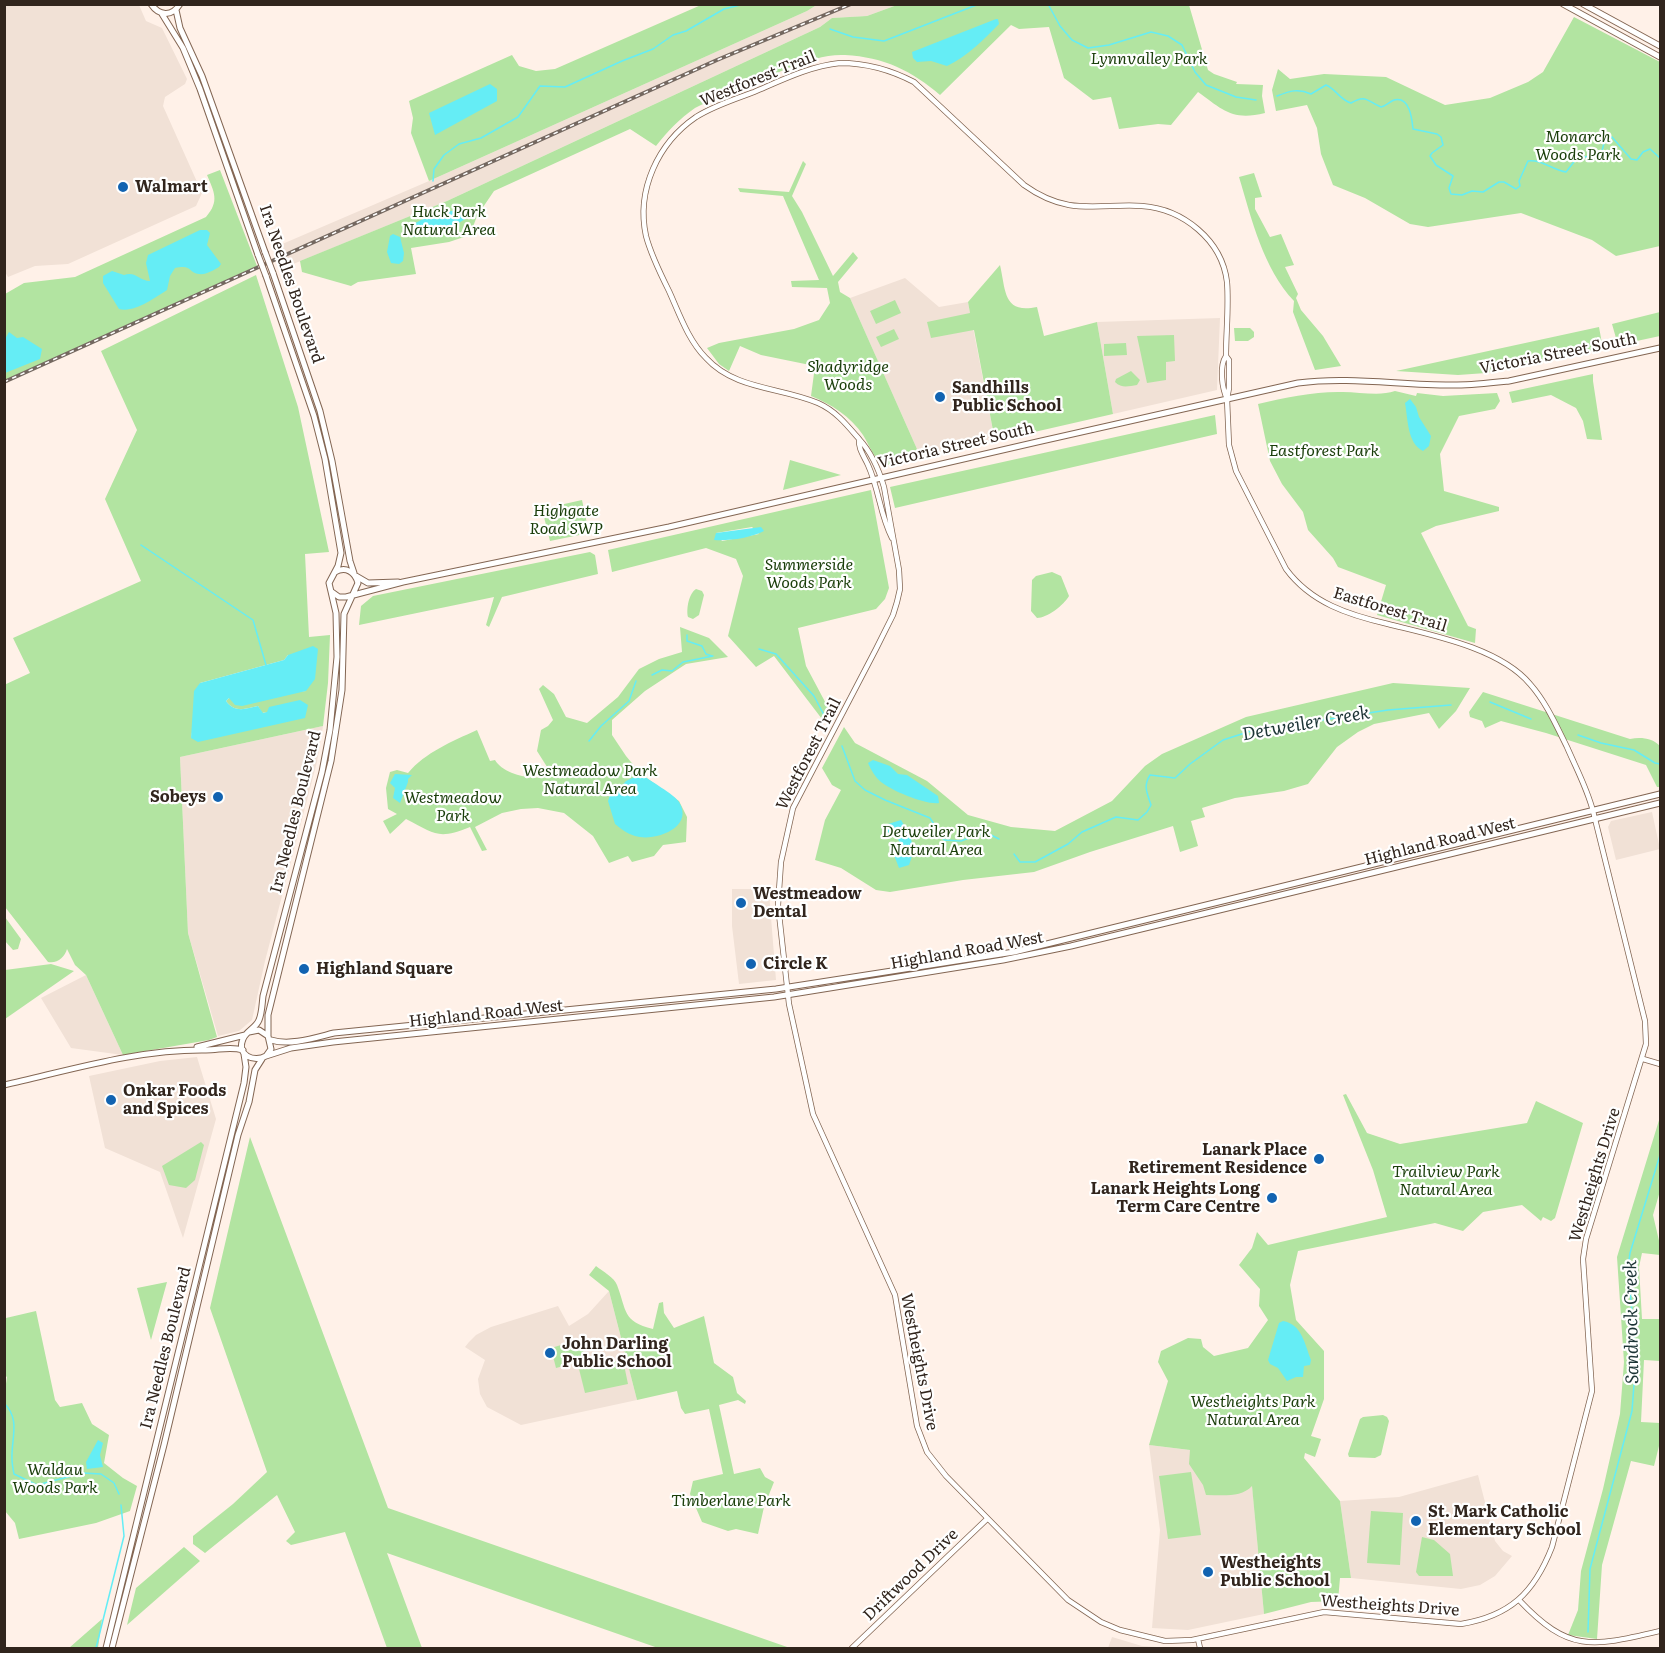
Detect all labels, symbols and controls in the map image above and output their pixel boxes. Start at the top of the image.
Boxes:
street label: Westforest Trail [697,47,819,111]
park label: Lynnvalley Park [1090,49,1208,69]
park label: Monarch Woods Park [1535,127,1621,165]
place label: Walmart [135,177,208,197]
marker: Walmart [116,180,130,194]
street label: Ira Needles Boulevard [255,202,327,366]
park label: Huck Park Natural Area [402,202,496,240]
street label: Victoria Street South [1478,329,1638,379]
park label: Shadyridge Woods [807,357,889,395]
place label: Sandhills Public School [952,378,1062,416]
marker: Sandhills Public School [933,390,947,404]
street label: Victoria Street South [876,419,1036,473]
park label: Eastforest Park [1269,441,1379,461]
park label: Highgate Road SWP [529,501,603,539]
park label: Summerside Woods Park [765,555,853,593]
street label: Eastforest Trail [1331,584,1449,636]
street label: Westforest Trail [772,695,846,813]
water label: Detweiler Creek [1240,702,1372,746]
street label: Ira Needles Boulevard [267,729,325,895]
park label: Westmeadow Park Natural Area [522,761,658,799]
place label: Sobeys [150,787,206,807]
park label: Westmeadow Park [404,788,502,826]
marker: Sobeys [211,790,225,804]
street label: Highland Road West [1362,814,1518,870]
park label: Detweiler Park Natural Area [882,822,990,860]
place label: Westmeadow Dental [753,884,862,922]
marker: Westmeadow Dental [734,896,748,910]
street label: Highland Road West [889,928,1045,974]
place label: Circle K [763,954,828,974]
marker: Circle K [744,957,758,971]
place label: Highland Square [316,959,453,979]
marker: Highland Square [297,962,311,976]
street label: Highland Road West [408,996,564,1032]
place label: Onkar Foods and Spices [123,1081,226,1119]
marker: Onkar Foods and Spices [104,1093,118,1107]
street label: Westheights Drive [1565,1106,1625,1244]
place label: Lanark Place Retirement Residence [1128,1140,1307,1178]
marker: Lanark Place Retirement Residence [1312,1152,1326,1166]
park label: Trailview Park Natural Area [1392,1162,1500,1200]
place label: Lanark Heights Long Term Care Centre [1091,1179,1260,1217]
marker: Lanark Heights Long Term Care Centre [1265,1191,1279,1205]
water label: Sandrock Creek [1620,1260,1644,1384]
street label: Ira Needles Boulevard [137,1265,195,1431]
street label: Westheights Drive [896,1292,942,1432]
place label: John Darling Public School [562,1334,672,1372]
marker: John Darling Public School [543,1346,557,1360]
park label: Westheights Park Natural Area [1190,1392,1316,1430]
park label: Waldau Woods Park [12,1460,98,1498]
park label: Timberlane Park [671,1491,791,1511]
place label: St. Mark Catholic Elementary School [1428,1502,1581,1540]
marker: St. Mark Catholic Elementary School [1409,1514,1423,1528]
street label: Driftwood Drive [860,1525,962,1625]
place label: Westheights Public School [1220,1553,1330,1591]
marker: Westheights Public School [1201,1565,1215,1579]
street label: Westheights Drive [1320,1592,1460,1620]

